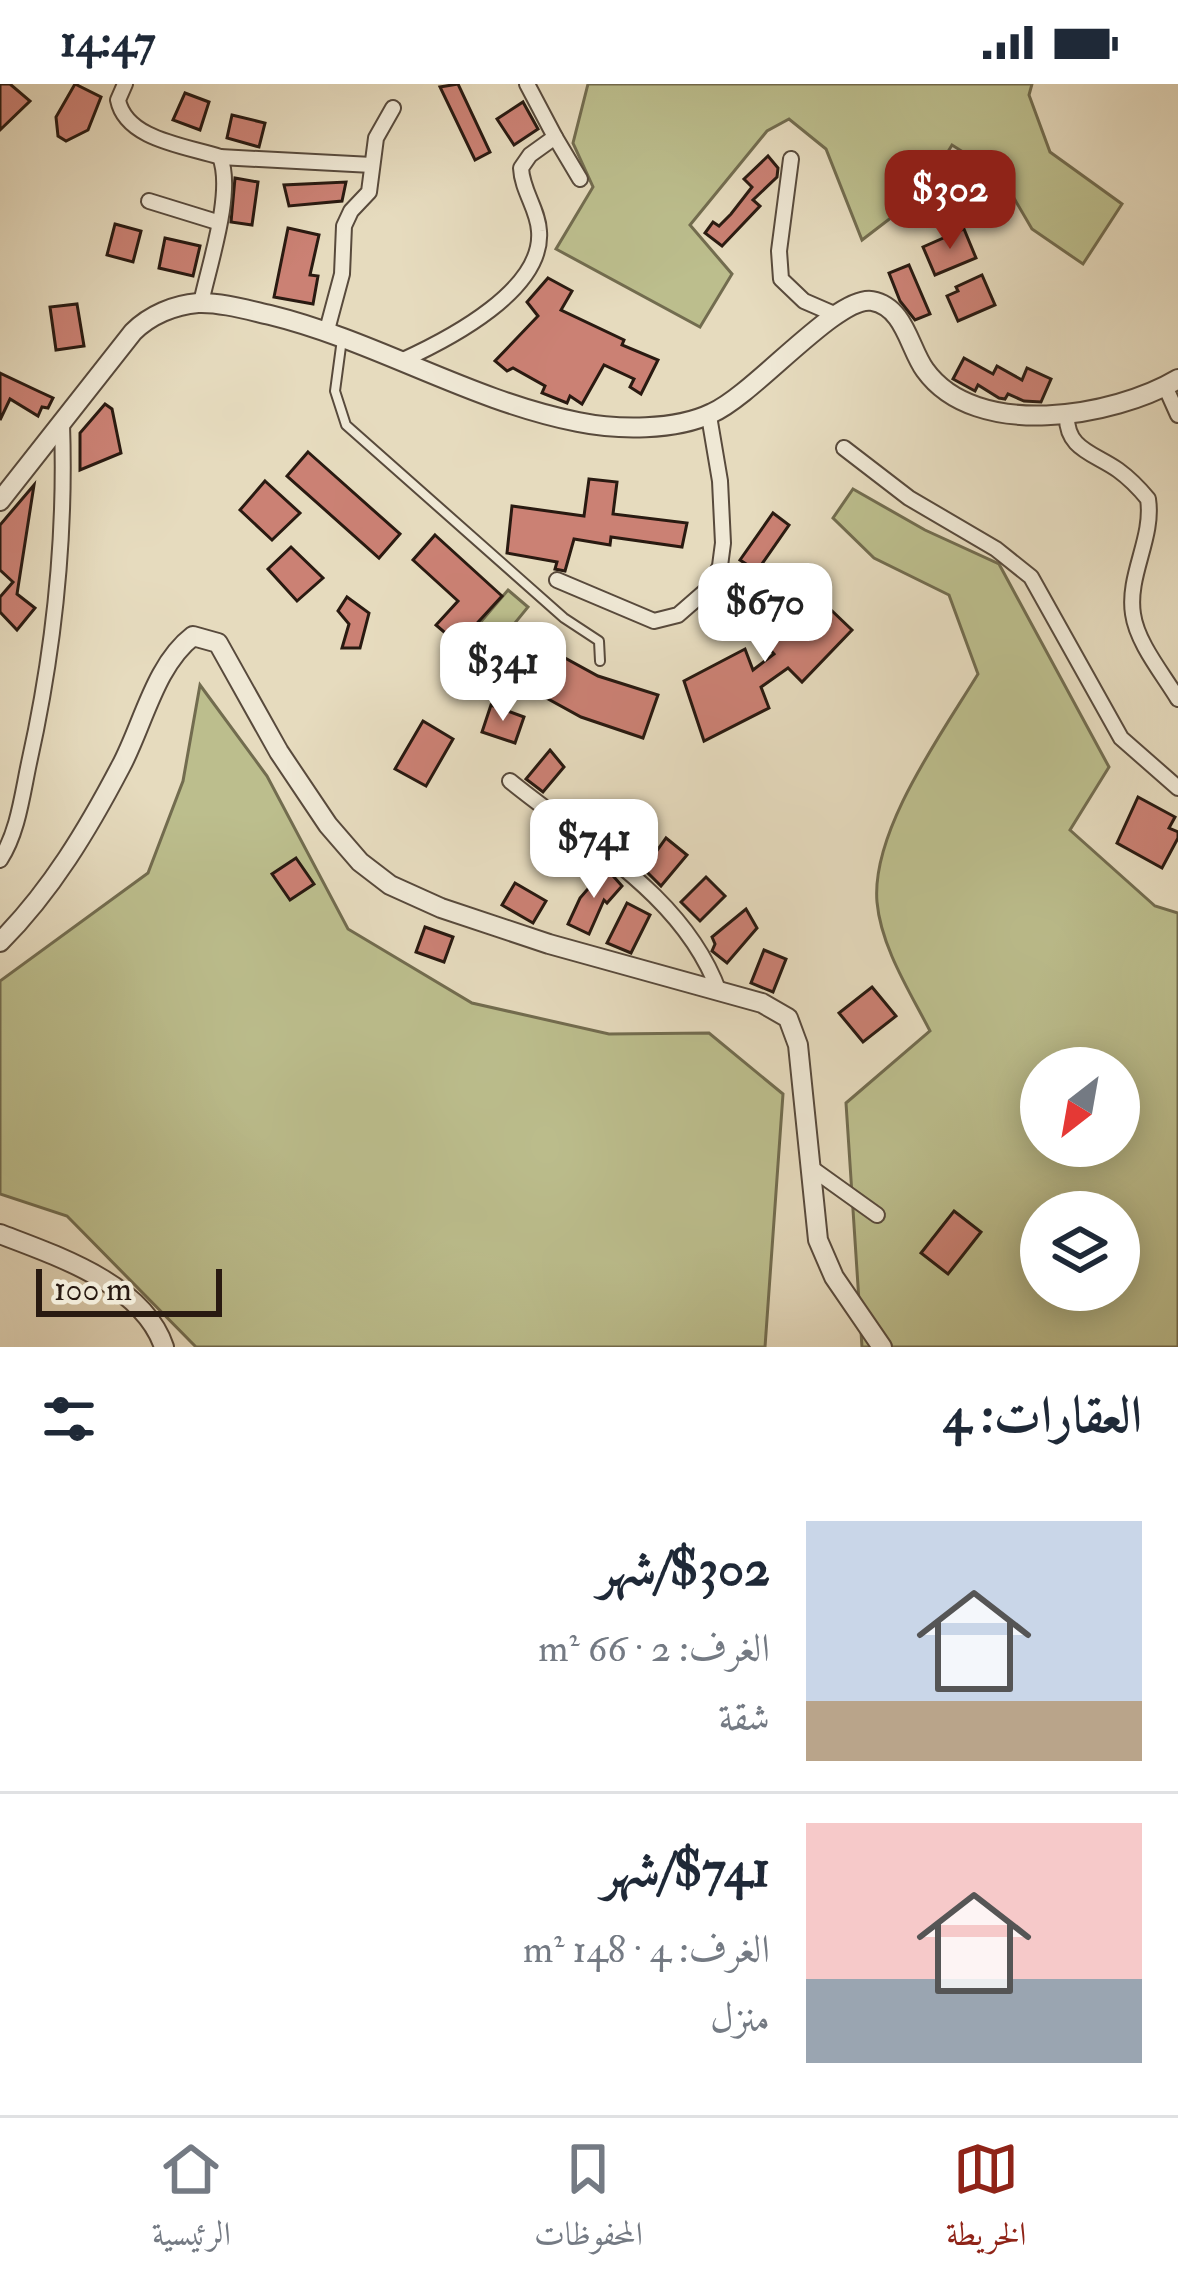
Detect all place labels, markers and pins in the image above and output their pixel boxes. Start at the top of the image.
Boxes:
pin: $302 [879,150,1021,252]
pin: $670 [694,563,836,665]
pin: $341 [432,622,574,724]
pin: $741 [523,799,665,901]

